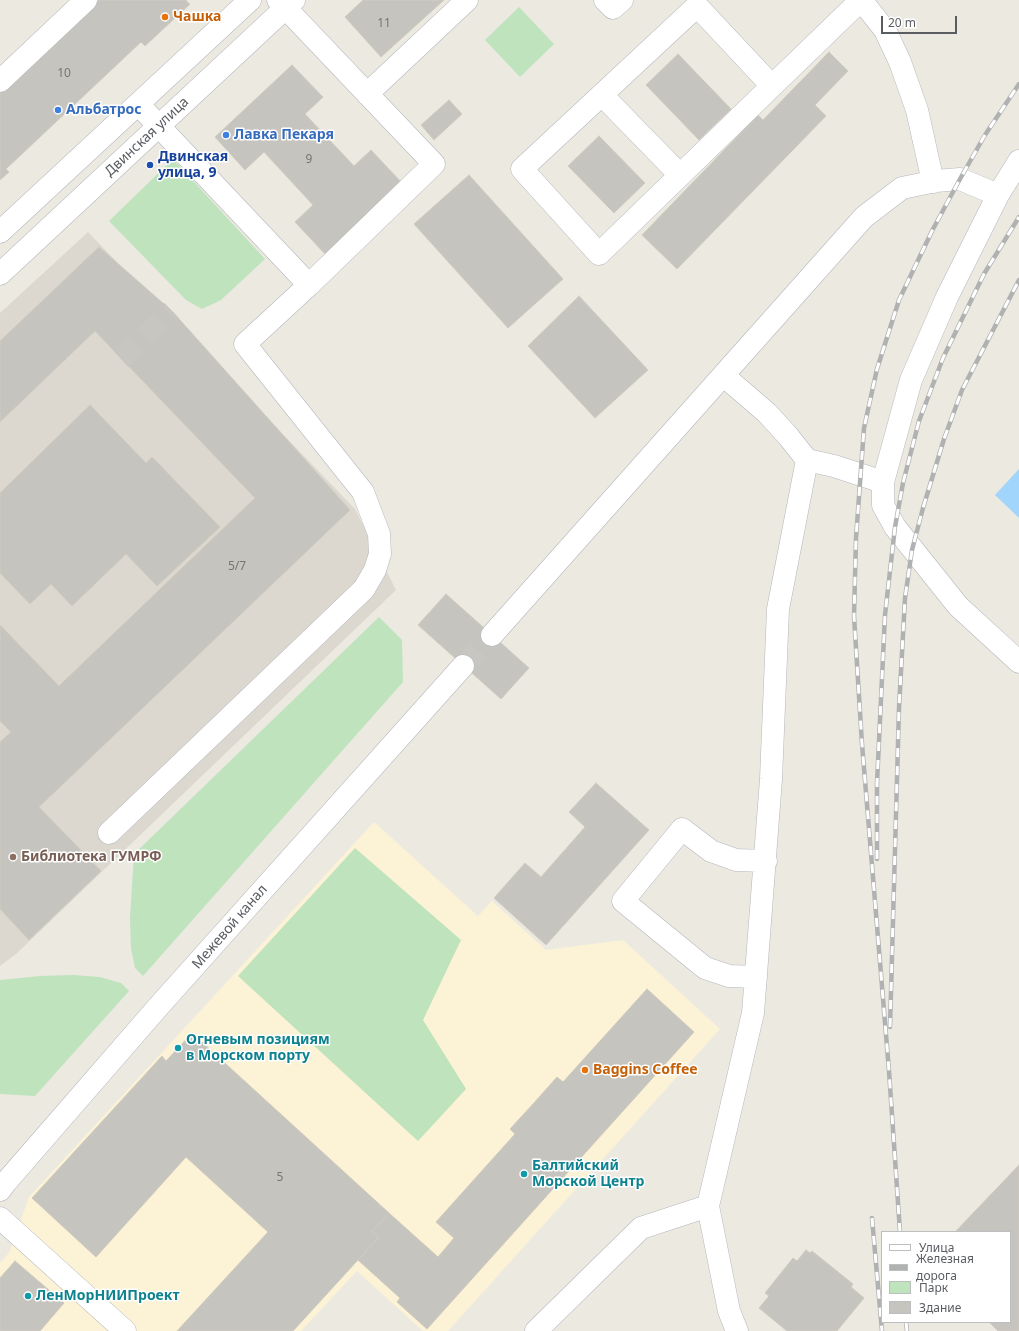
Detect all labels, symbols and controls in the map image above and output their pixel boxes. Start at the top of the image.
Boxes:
scale bar [883,8,959,34]
place label: Чашка [173,9,221,25]
marker: Чашка [160,12,170,22]
text: 20 m [888,14,916,31]
house number: 11 [377,17,391,31]
house number: 10 [57,67,71,81]
street label: Двинская улица [102,94,192,180]
place label: Альбатрос [66,102,142,118]
marker: Альбатрос [53,105,63,115]
place label: Лавка Пекаря [234,127,334,143]
marker: Лавка Пекаря [221,130,231,140]
place label: Двинская улица, 9 [158,149,228,182]
house number: 9 [306,153,312,167]
marker: Двинская улица, 9 [145,160,155,170]
house number: 5/7 [228,560,246,574]
place label: Библиотека ГУМРФ [21,849,162,865]
marker: Библиотека ГУМРФ [8,852,18,862]
street label: Межевой канал [189,881,271,973]
place label: Огневым позициям в Морском порту [186,1032,330,1064]
marker: Огневым позициям в Морском порту [173,1043,183,1053]
place label: Baggins Coffee [593,1062,698,1078]
marker: Baggins Coffee [580,1065,590,1075]
place label: Балтийский Морской Центр [532,1158,644,1190]
marker: Балтийский Морской Центр [519,1169,529,1179]
house number: 5 [277,1171,283,1185]
legend [881,1231,1011,1323]
text: Улица [919,1239,954,1256]
text: Железная дорога [916,1250,974,1284]
text: Парк [919,1279,948,1296]
place label: ЛенМорНИИПроект [36,1288,179,1304]
marker: ЛенМорНИИПроект [23,1291,33,1301]
text: Здание [919,1299,961,1316]

